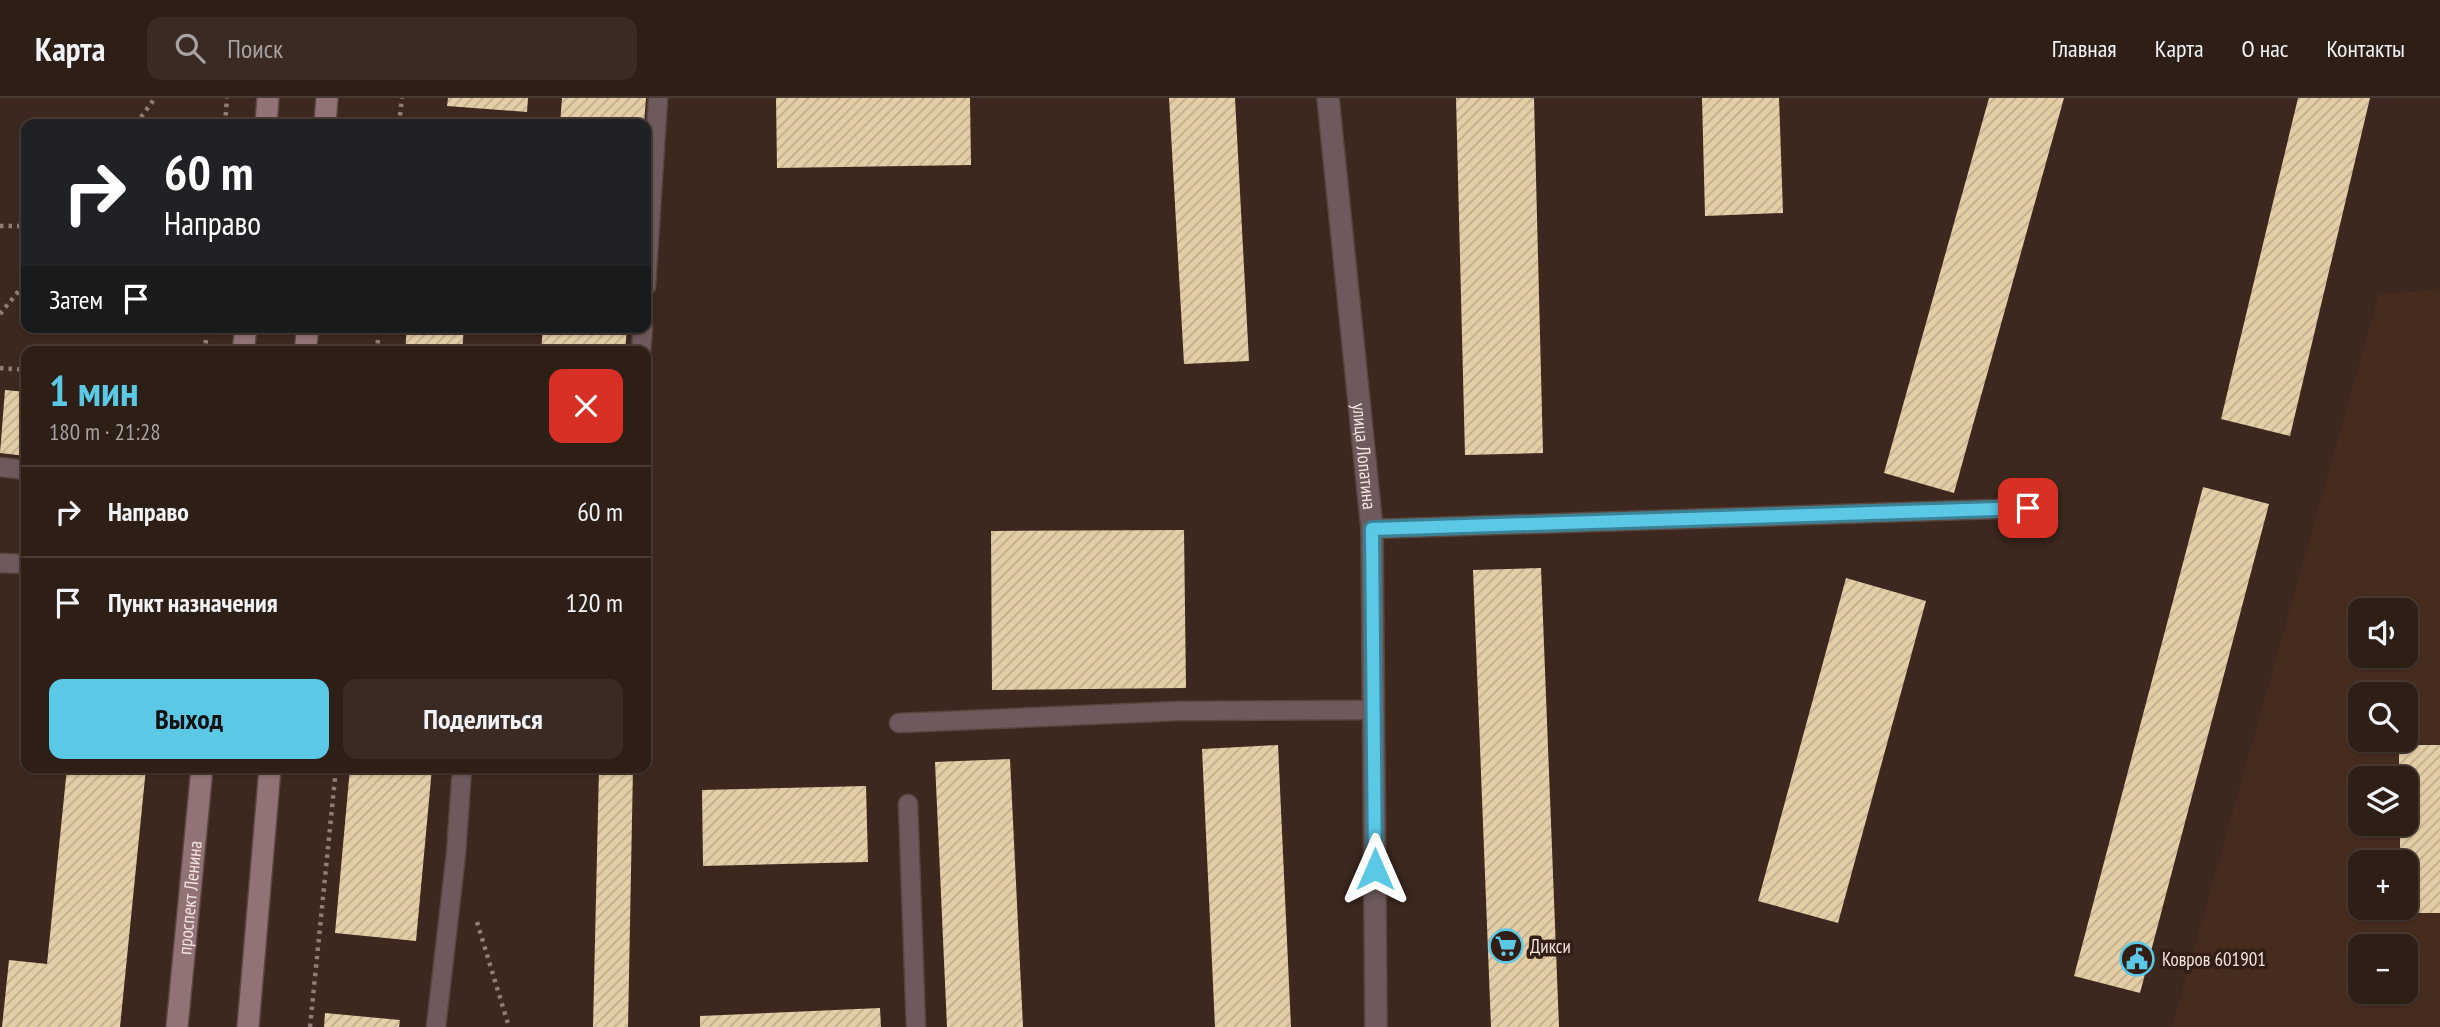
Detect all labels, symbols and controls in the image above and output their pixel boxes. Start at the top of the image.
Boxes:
search box [147,17,637,80]
text: Карта [35,27,105,70]
icon: search [171,29,209,67]
text: Поиск [227,32,283,65]
text: Главная [2052,33,2117,64]
text: Карта [2155,33,2204,64]
text: О нас [2242,33,2288,64]
text: Контакты [2326,33,2405,64]
text: 60 m [164,140,253,204]
icon: right [49,147,140,238]
text: Направо [164,202,261,244]
icon: arrive [117,280,155,318]
text: Затем [49,283,103,316]
text: 1 мин [49,363,139,418]
button: close [549,369,623,443]
street label: улица Лопатина [1347,402,1382,511]
text: 180 m · 21:28 [49,417,161,446]
pin [1998,478,2058,538]
icon: arrive [2009,489,2047,527]
icon: right [49,493,87,531]
text: Направо [108,495,189,528]
text: 60 m [577,495,623,528]
icon: arrive [49,584,87,622]
text: Пункт назначения [108,586,278,619]
text: 120 m [565,586,623,619]
map controls [2348,598,2418,1004]
button: sound [2348,598,2418,668]
button: Выход [49,679,329,759]
button: Поделиться [343,679,623,759]
button: search [2348,682,2418,752]
button: layers [2348,766,2418,836]
position arrow [1338,832,1412,906]
street label: проспект Ленина [172,840,207,956]
button: + [2348,850,2418,920]
supermarket icon: Дикси [1487,927,1525,965]
place label: Дикси [1530,934,1571,958]
button: − [2348,934,2418,1004]
public building icon: Ковров 601901 [2118,940,2156,978]
place label: Ковров 601901 [2162,947,2266,971]

